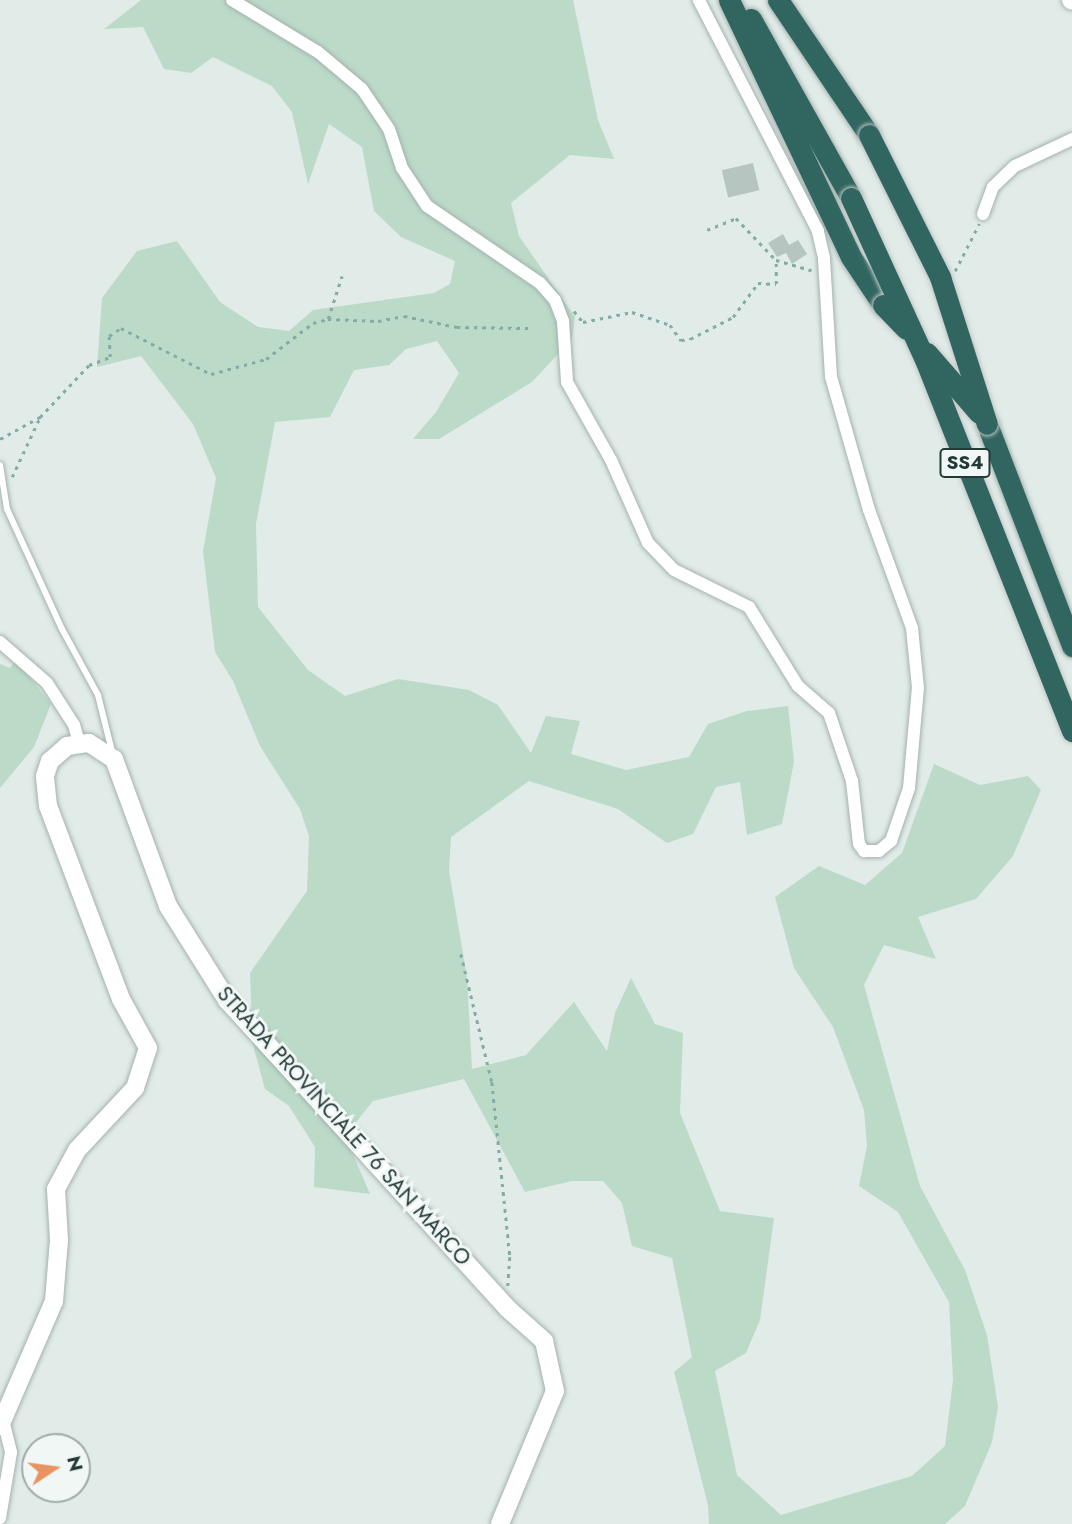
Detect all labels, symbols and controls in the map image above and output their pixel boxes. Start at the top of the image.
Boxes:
road number: SS4 [939,447,991,478]
street label: STRADA PROVINCIALE 76 SAN MARCO [212,981,476,1271]
north arrow [21,1433,91,1503]
text: N [60,1453,90,1474]

